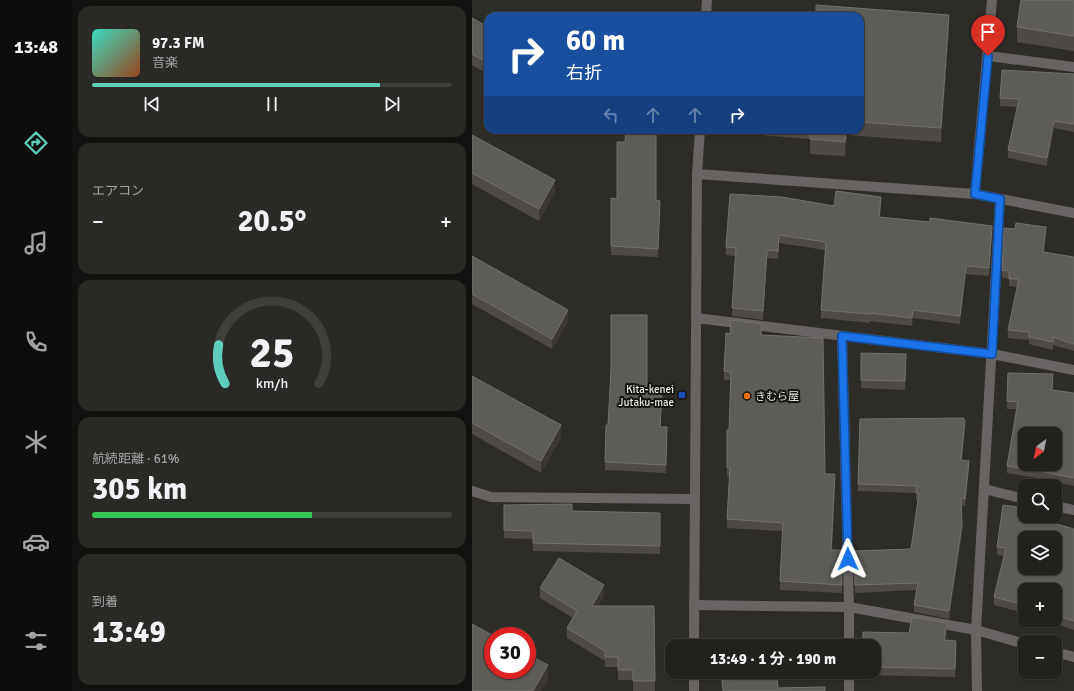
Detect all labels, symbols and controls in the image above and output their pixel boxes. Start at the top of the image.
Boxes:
pin [971,15,1005,56]
icon: arrive [977,21,999,43]
text: 60 m [566,24,625,58]
icon: right [500,28,552,80]
text: 97.3 FM [152,34,204,52]
text: 13:48 [14,36,58,58]
text: 音楽 [152,55,178,71]
text: 右折 [566,62,602,84]
icon: previous [141,93,163,115]
icon: pause [261,93,283,115]
icon: next [381,93,403,115]
icon: left [600,104,622,126]
icon: ahead [642,104,664,126]
icon: ahead [684,104,706,126]
icon: right [726,104,748,126]
icon: directions [22,129,50,157]
text: エアコン [92,183,144,199]
text: 20.5° [237,203,307,240]
text: − [92,208,104,235]
text: + [440,208,452,235]
icon: music [22,229,50,257]
text: 25 [250,327,294,378]
icon: phone [22,328,50,356]
text: km/h [256,374,288,391]
place label: Kita-kenei Jutaku-mae [619,383,674,409]
marker: Kita-kenei Jutaku-mae [677,390,687,400]
place label: きむら屋 [755,390,799,403]
marker: きむら屋 [742,391,752,401]
north arrow [1018,427,1062,471]
map controls [1018,427,1062,679]
icon: climate [22,428,50,456]
text: 航続距離 · 61% [92,451,180,467]
text: 305 km [92,471,187,508]
button: search [1018,479,1062,523]
icon: car [22,528,50,556]
button: layers [1018,531,1062,575]
position arrow [827,538,869,580]
button: + [1018,583,1062,627]
text: 到着 [92,594,118,610]
text: 13:49 [92,614,166,651]
icon: filters [22,627,50,655]
speed limit sign: 30 [484,627,536,679]
button: − [1018,635,1062,679]
text: 13:49 · 1 分 · 190 m [710,650,836,668]

